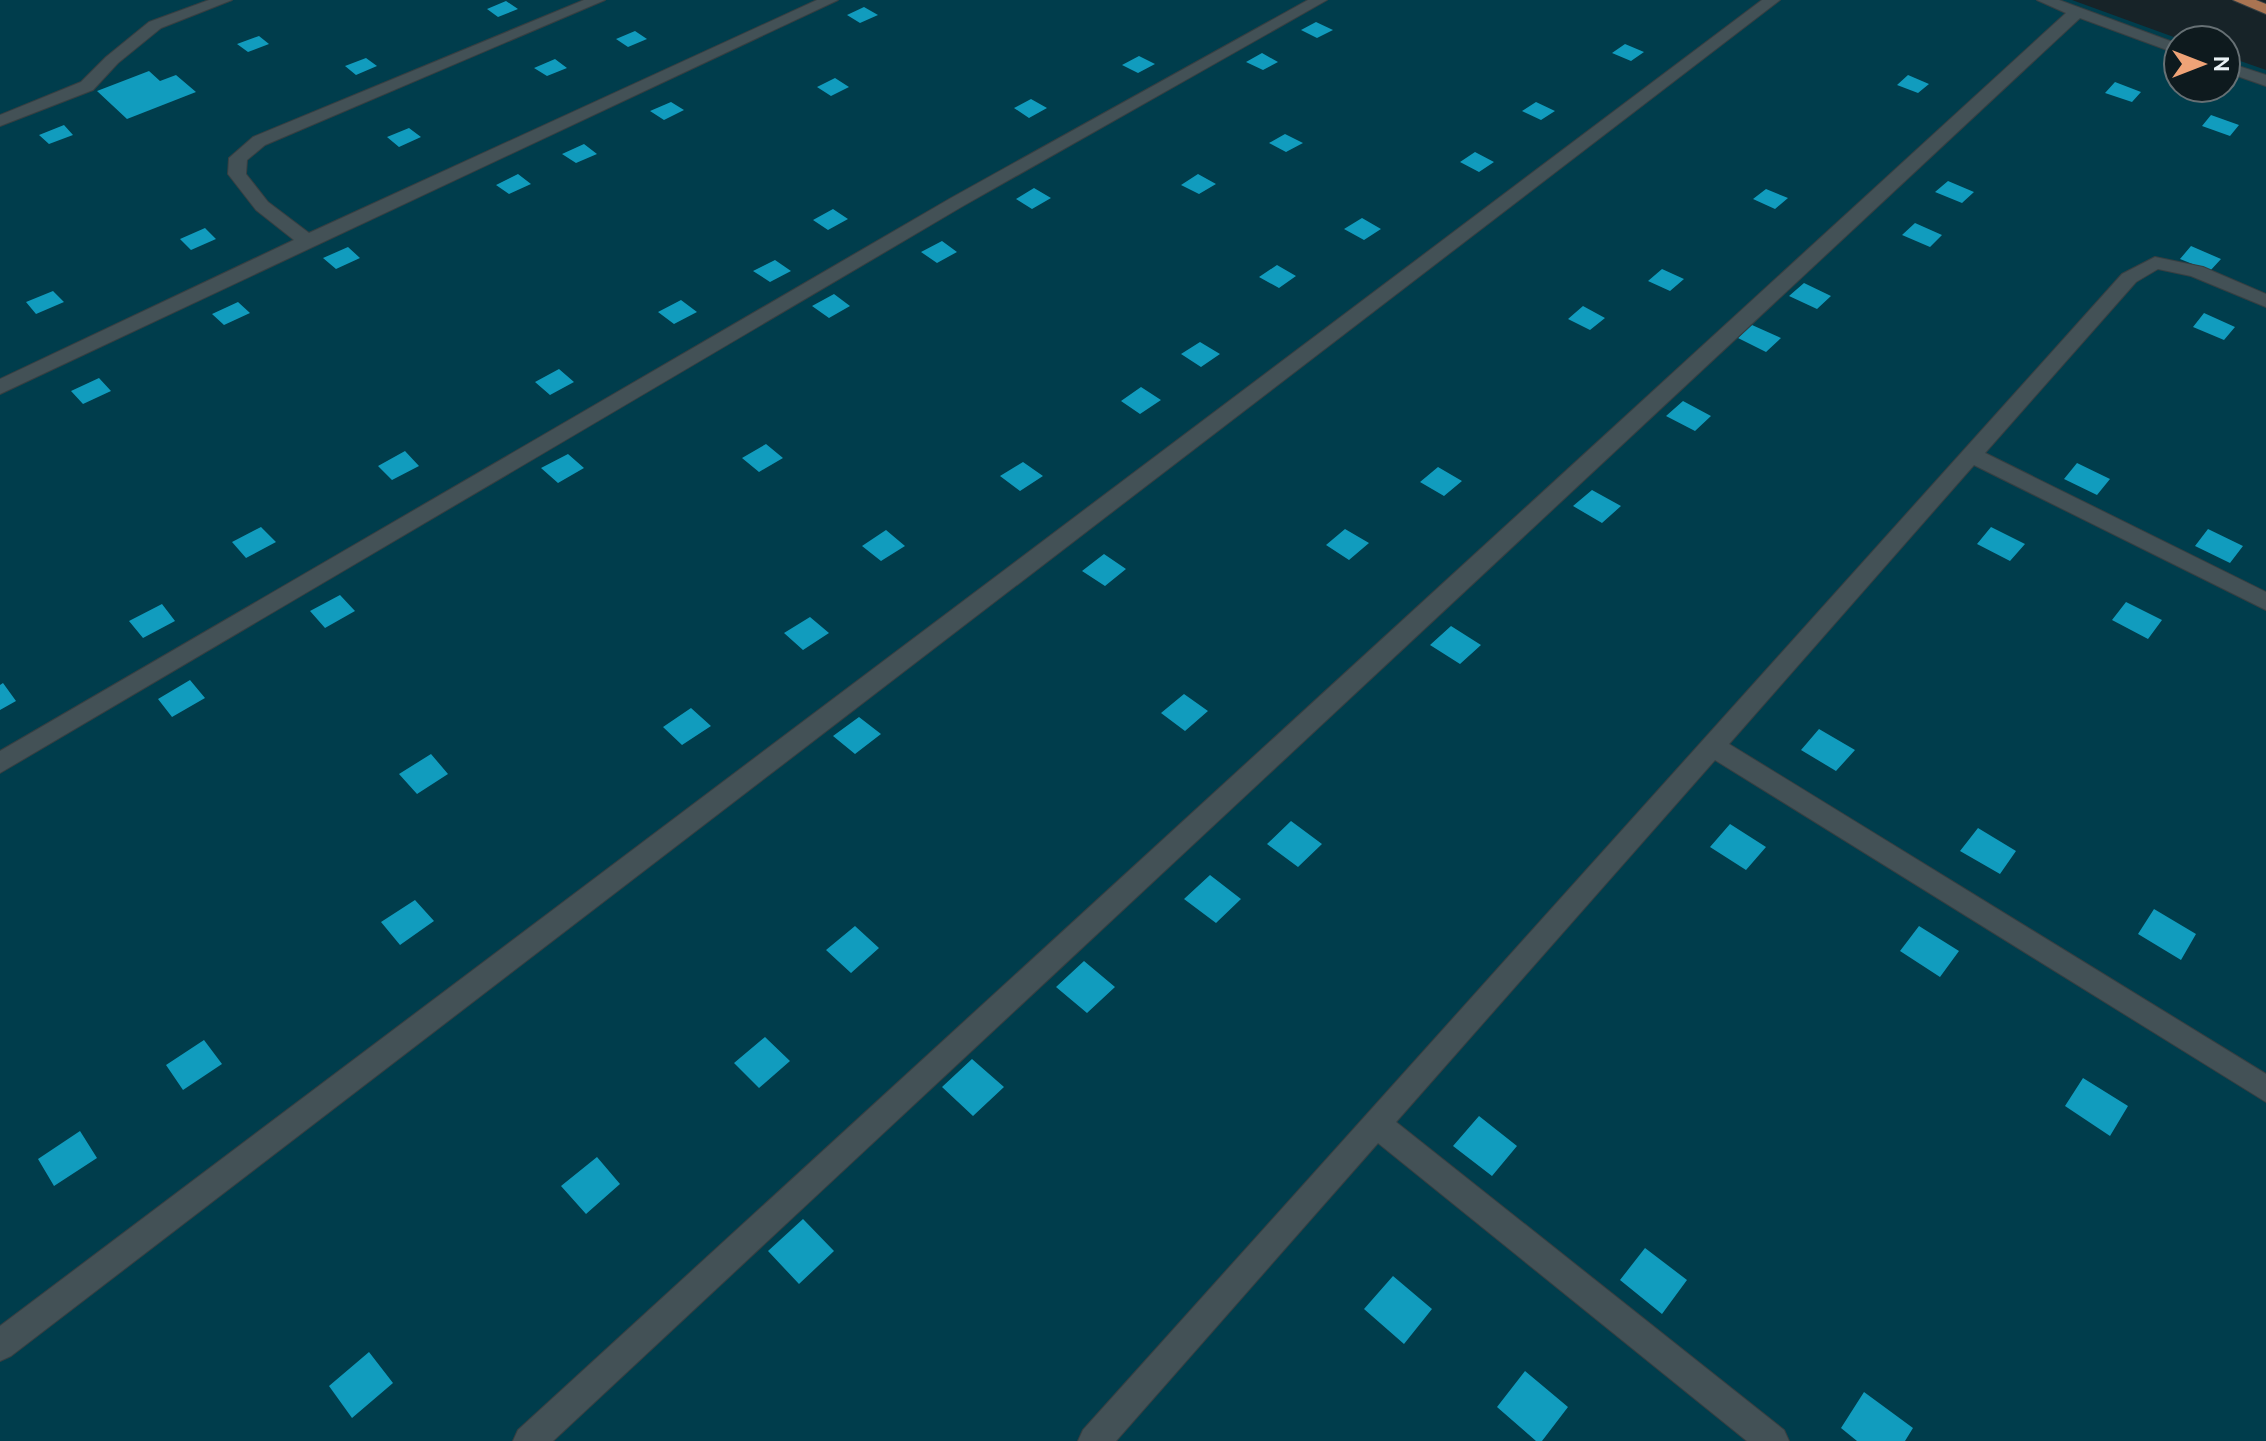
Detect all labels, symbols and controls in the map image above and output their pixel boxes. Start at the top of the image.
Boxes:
north arrow [2162,24,2242,104]
text: N [2210,56,2235,72]

